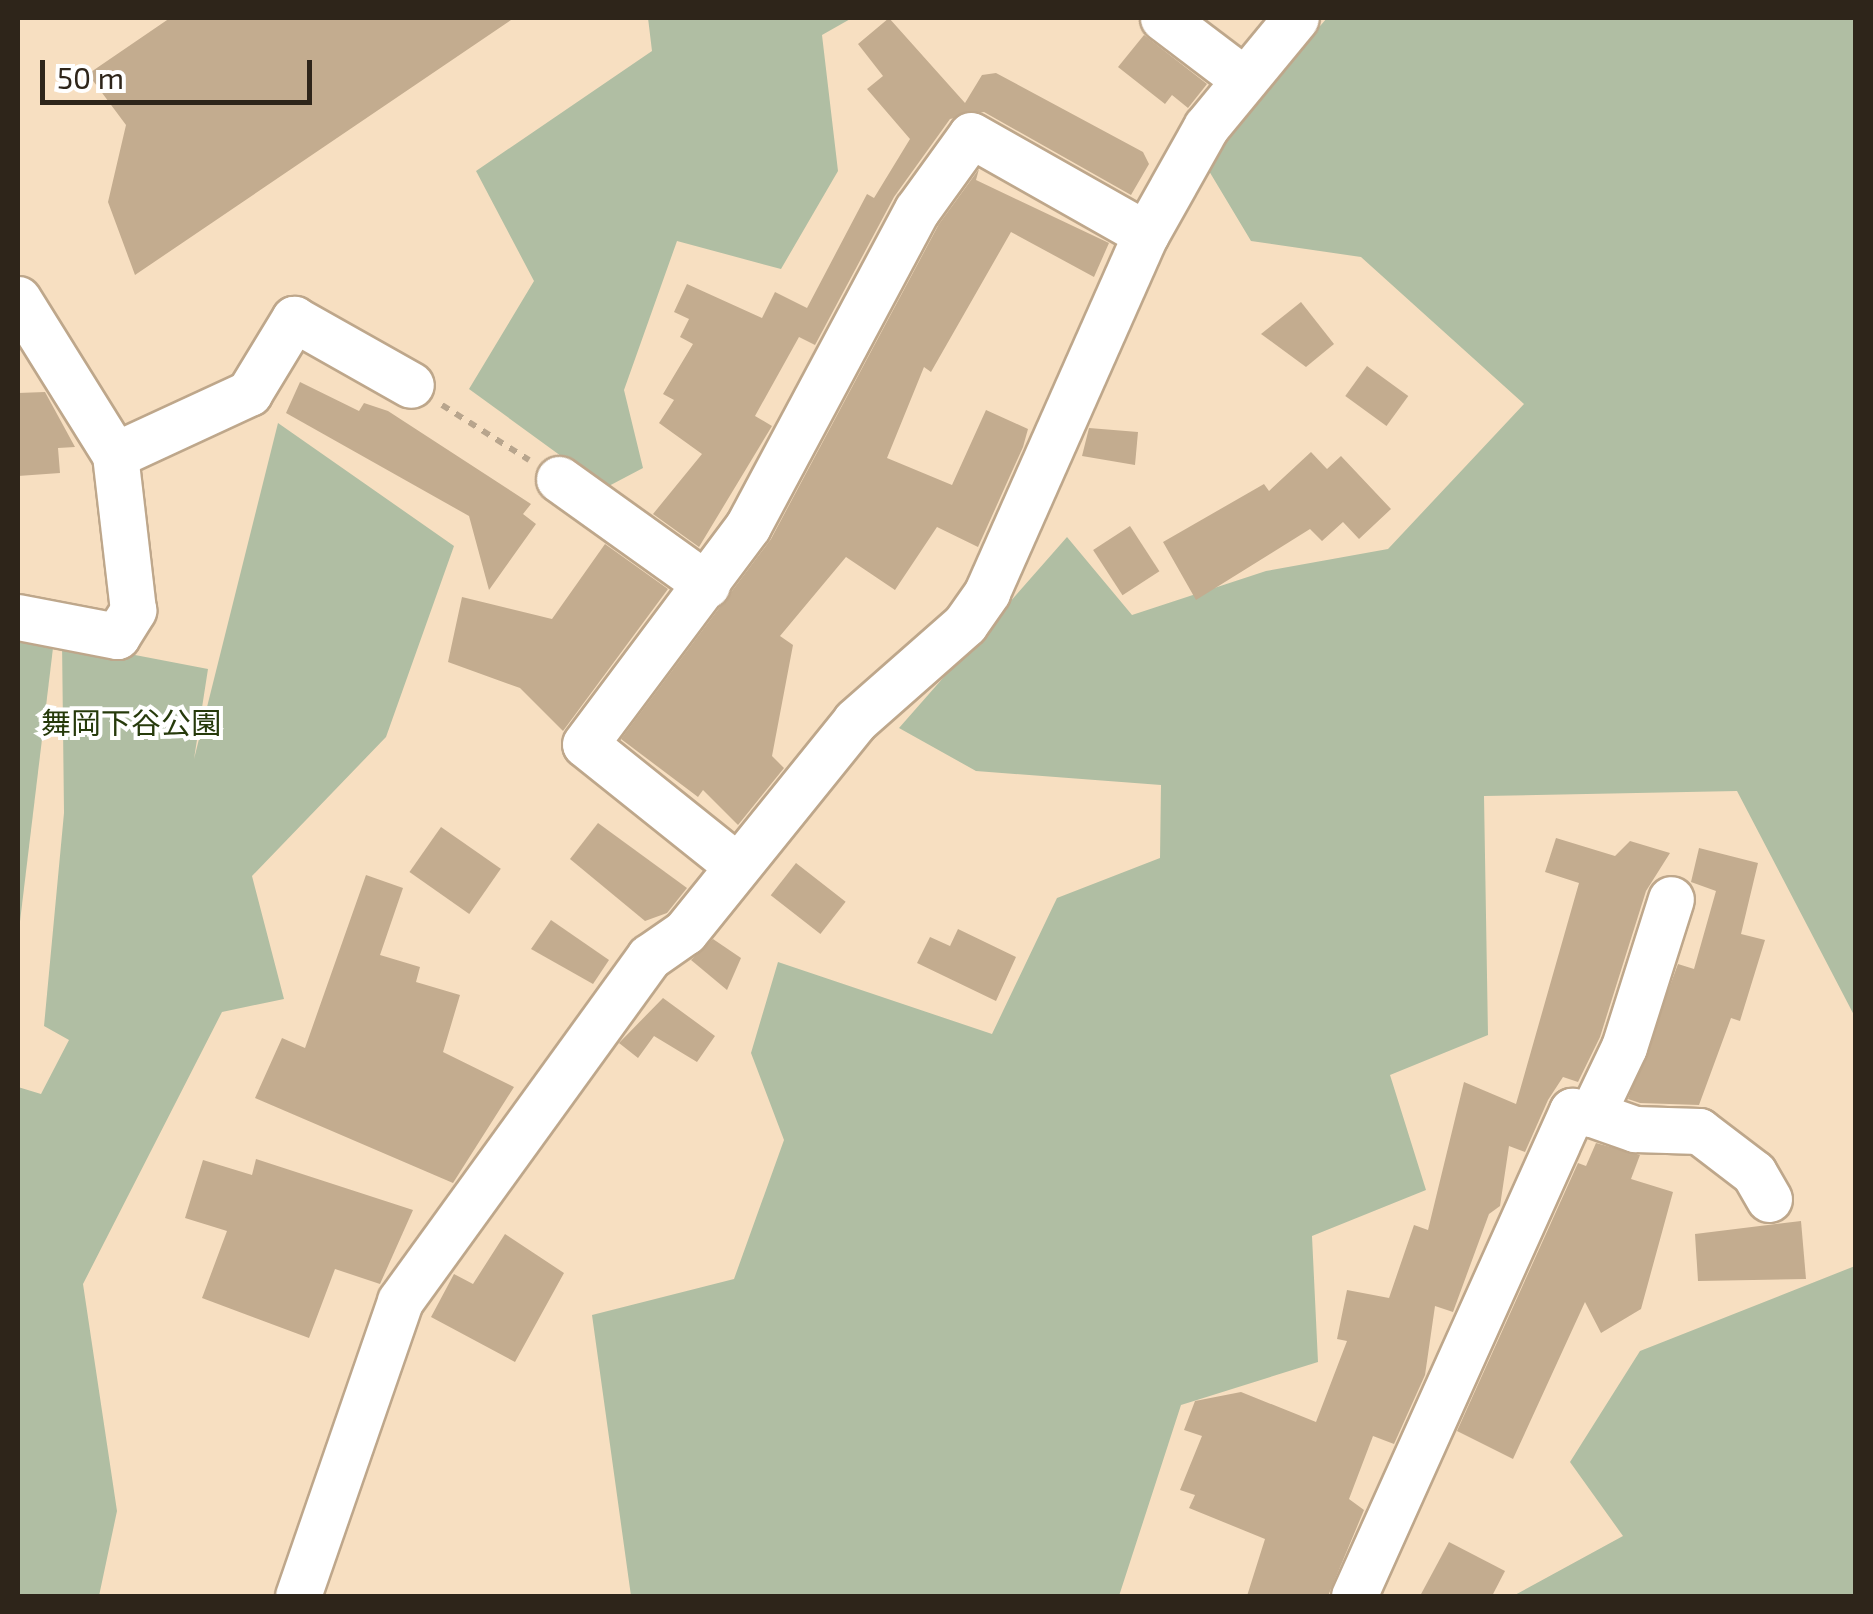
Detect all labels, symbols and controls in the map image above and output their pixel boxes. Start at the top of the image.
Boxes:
scale bar [45,40,318,102]
text: 50 m [57,59,124,95]
park label: 舞岡下谷公園 [41,704,221,740]

